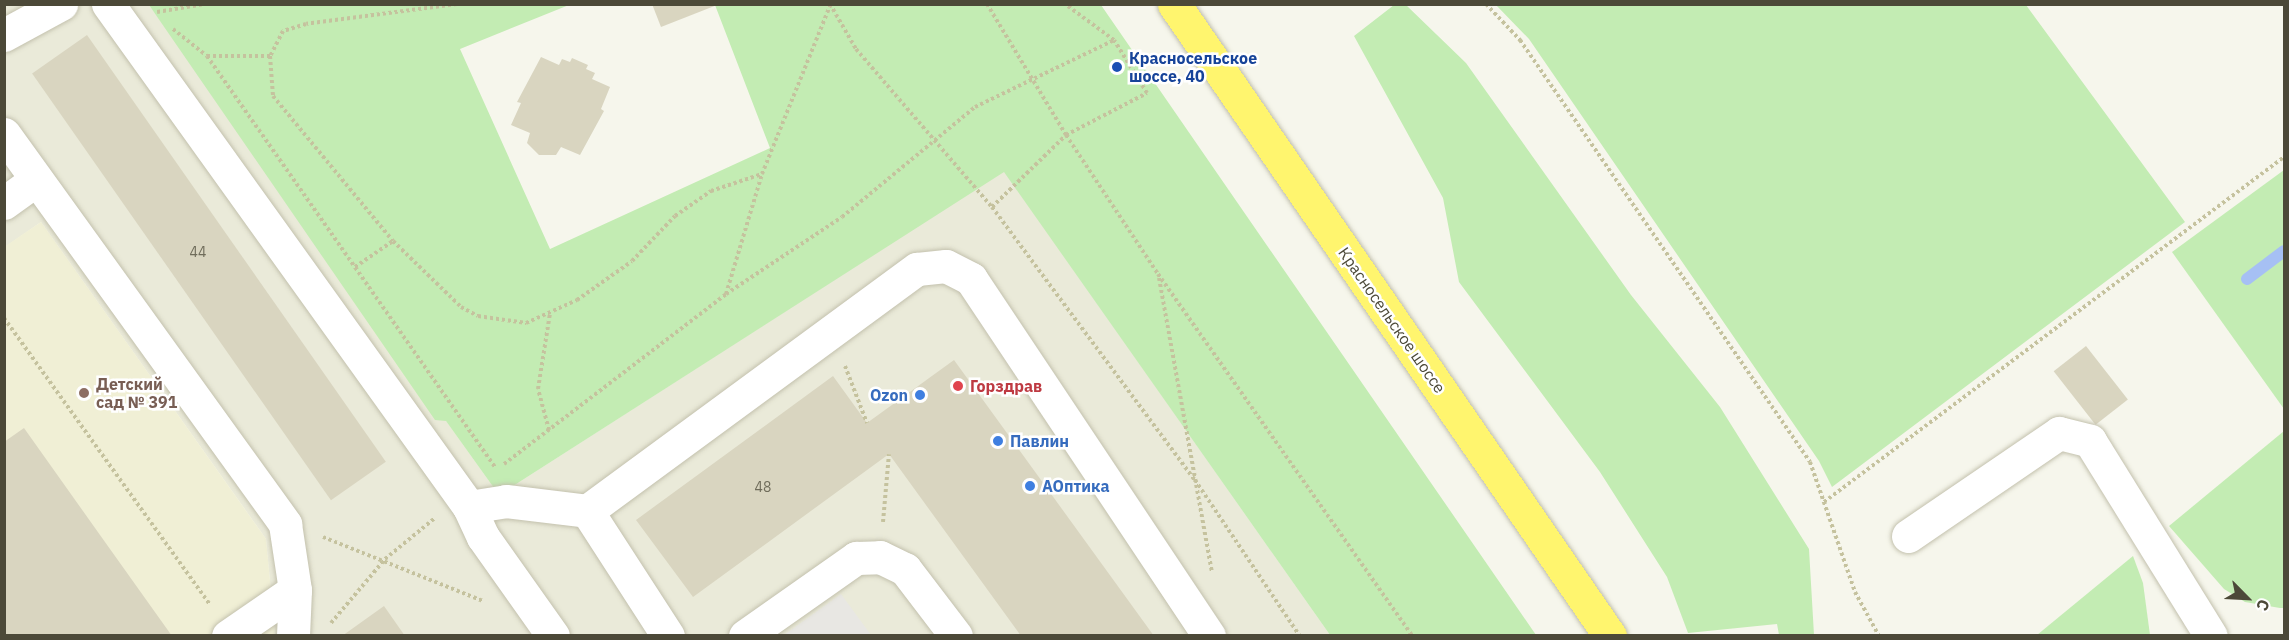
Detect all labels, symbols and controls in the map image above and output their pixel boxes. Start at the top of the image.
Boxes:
place label: Красносельское шоссе, 40 [1129,48,1257,86]
marker: Красносельское шоссе, 40 [1110,60,1124,74]
street label: Красносельское шоссе [1334,243,1450,397]
house number: 44 [190,244,206,260]
place label: Детский сад № 391 [96,374,177,412]
place label: Горздрав [970,376,1042,396]
marker: Горздрав [951,379,965,393]
place label: Ozon [870,385,908,405]
marker: Детский сад № 391 [77,386,91,400]
marker: Ozon [913,388,927,402]
place label: Павлин [1010,431,1069,451]
marker: Павлин [991,434,1005,448]
place label: АОптика [1042,476,1110,496]
house number: 48 [755,479,771,495]
marker: АОптика [1023,479,1037,493]
north arrow [2217,568,2277,628]
text: С [2252,596,2275,614]

